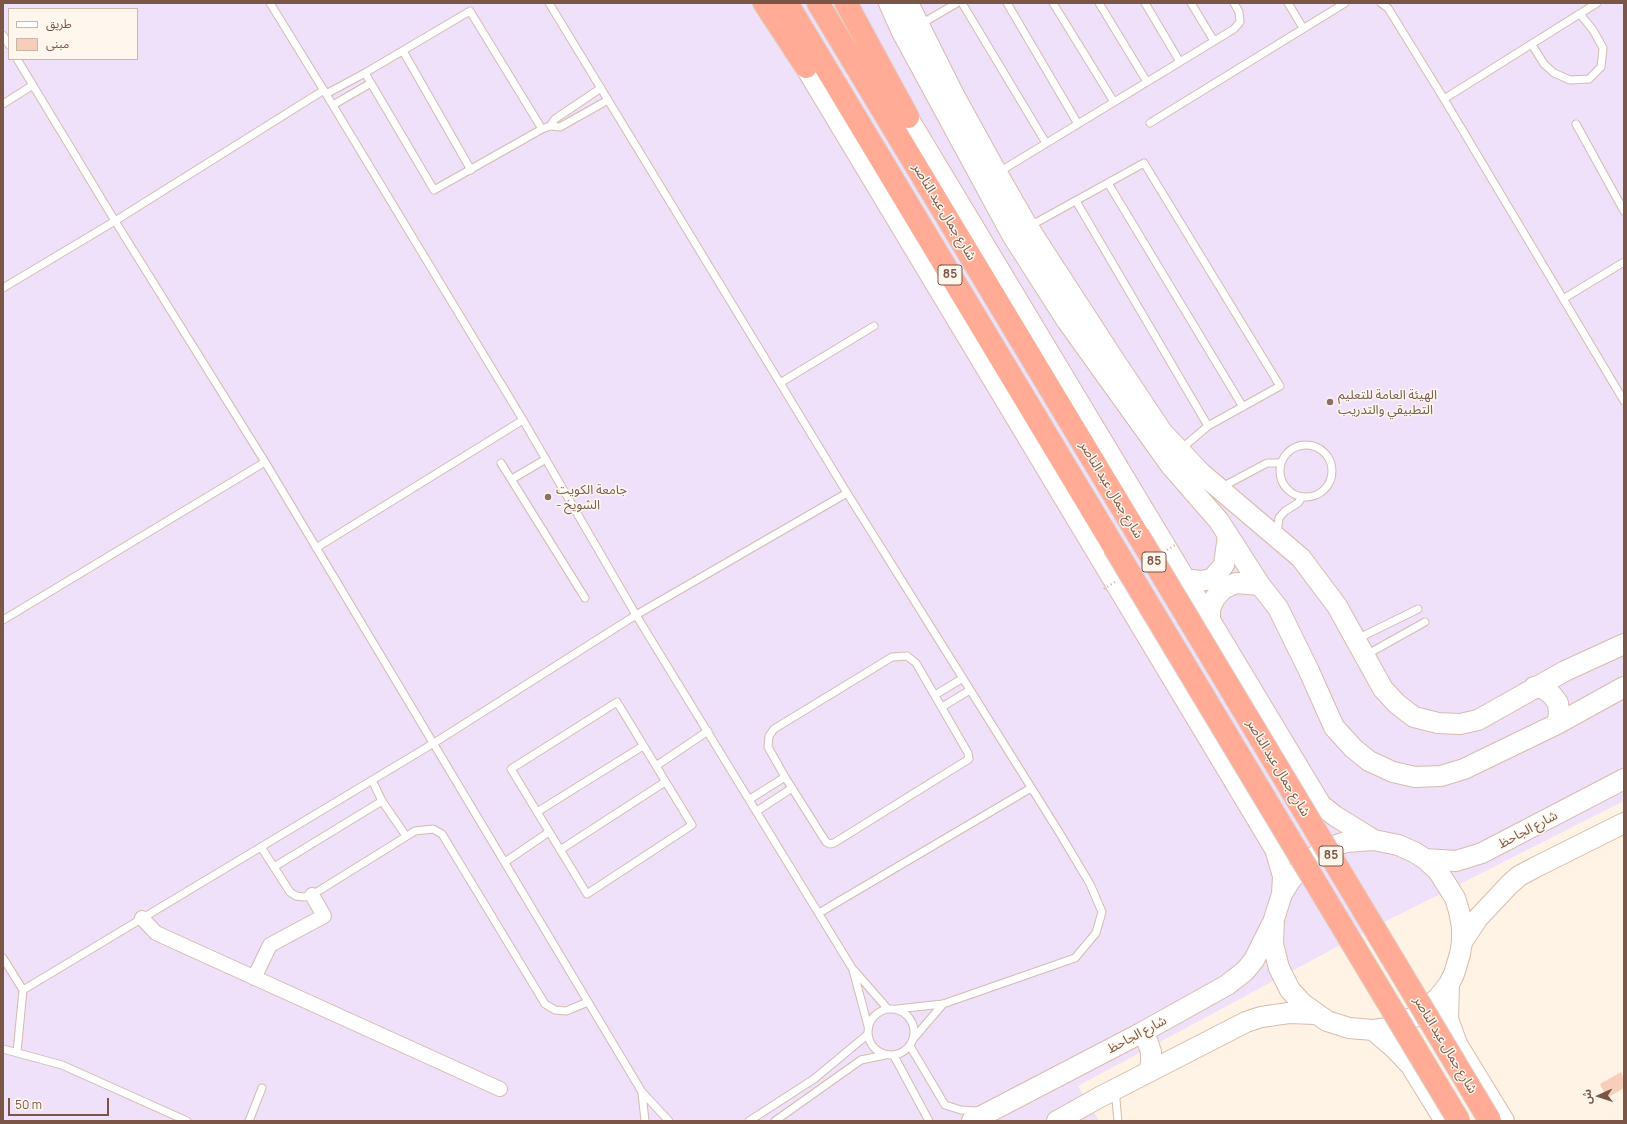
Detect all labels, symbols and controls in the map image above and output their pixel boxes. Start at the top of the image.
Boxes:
legend [8,8,138,60]
text: طريق [46,15,72,32]
text: مبنى [46,35,69,52]
street label: شارع جمال عبد الناصر [909,161,979,263]
road number: 85 [938,265,962,285]
place label: الهيئة العامة للتعليم التطبيقي والتدريب [1338,387,1437,418]
marker: الهيئة العامة للتعليم التطبيقي والتدريب [1325,397,1335,407]
street label: شارع جمال عبد الناصر [1076,439,1146,541]
place label: جامعة الكويت - الشويخ [556,482,627,513]
marker: جامعة الكويت - الشويخ [543,492,553,502]
road number: 85 [1142,552,1166,572]
street label: شارع جمال عبد الناصر [1243,717,1313,819]
street label: شارع الجاحظ [1496,808,1560,852]
road number: 85 [1319,846,1343,866]
street label: شارع جمال عبد الناصر [1410,994,1480,1096]
street label: شارع الجاحظ [1105,1013,1169,1057]
north arrow [1579,1076,1619,1116]
text: ش [1579,1089,1594,1105]
scale bar [10,1090,111,1116]
text: 50 m [15,1096,42,1113]

